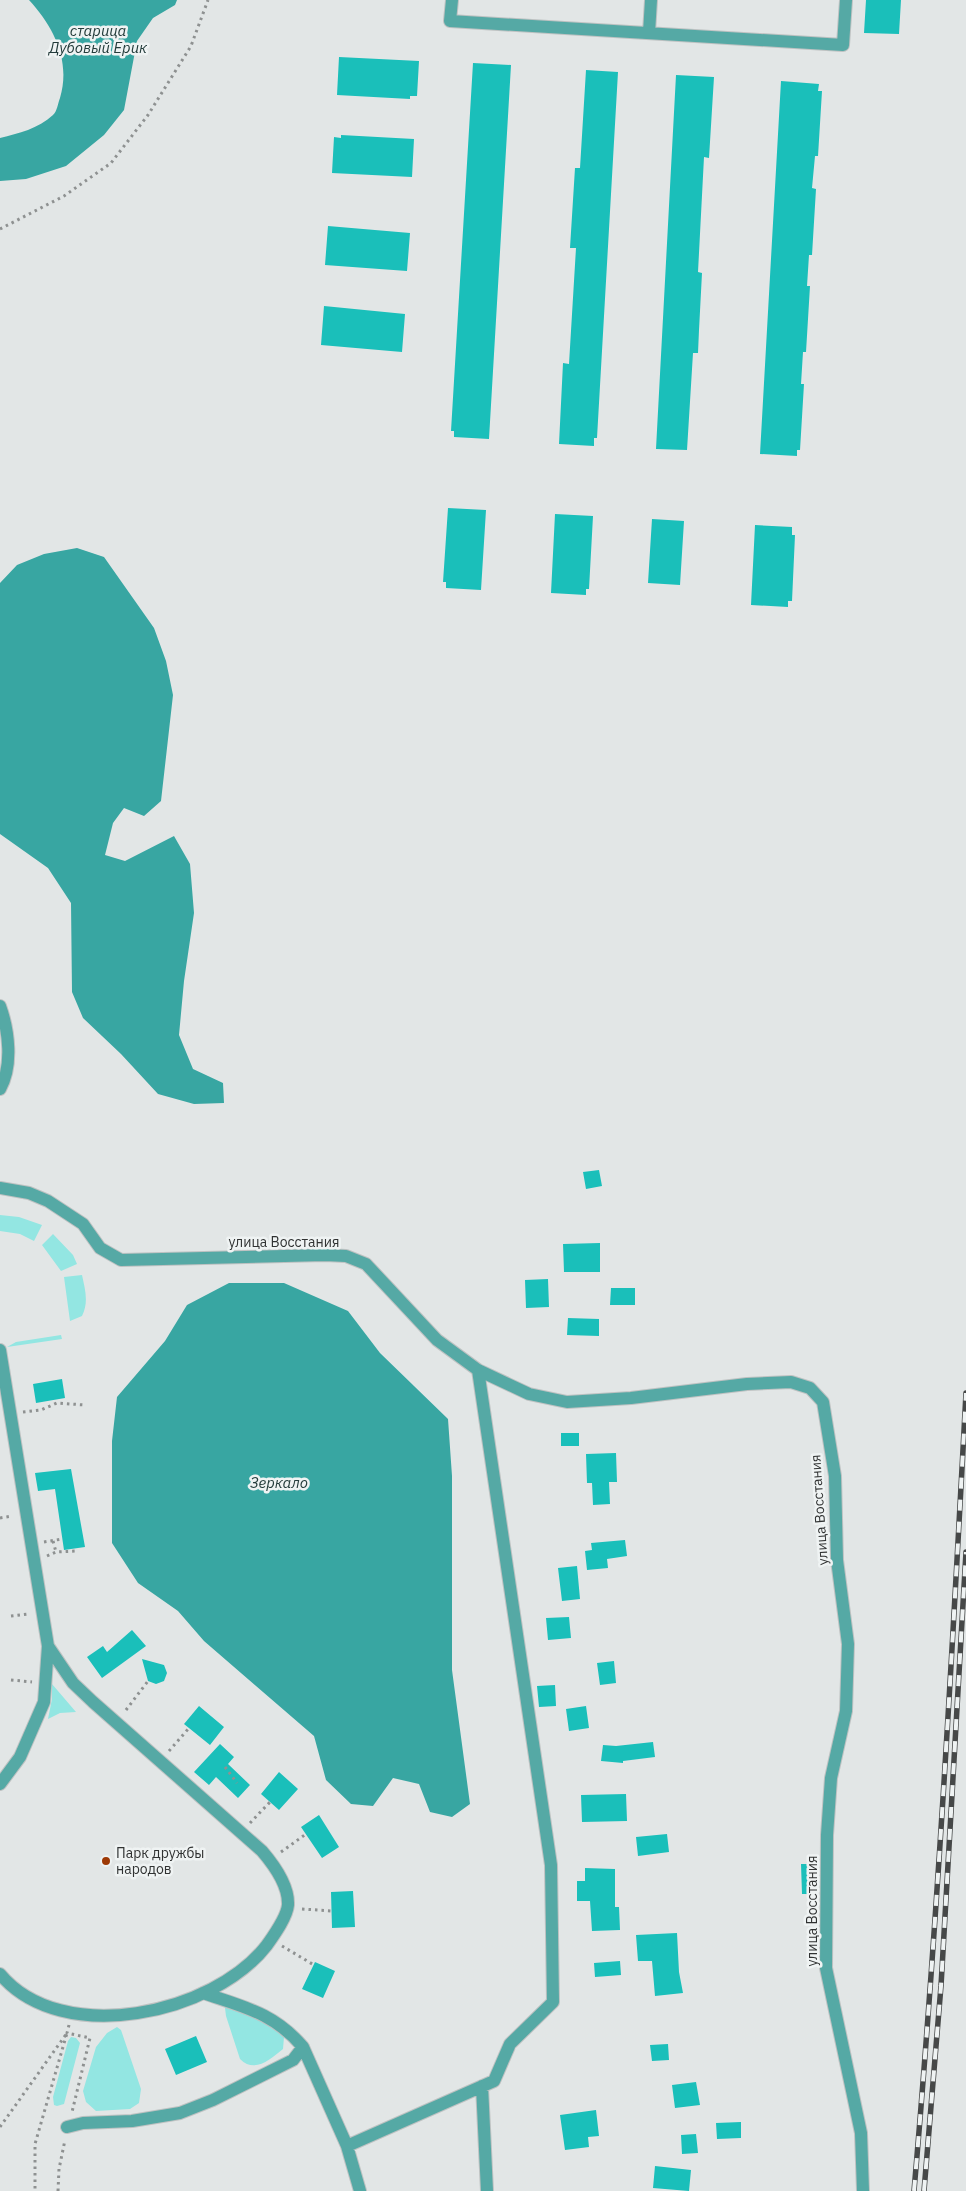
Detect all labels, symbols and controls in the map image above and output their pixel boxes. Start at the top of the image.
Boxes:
water label: старица Дубовый Ерик [47,21,148,57]
street label: улица Восстания [229,1233,339,1251]
street label: улица Восстания [806,1454,832,1566]
water label: Зеркало [250,1473,308,1492]
place label: Парк дружбы народов [116,1844,205,1878]
marker: Парк дружбы народов [100,1855,112,1867]
street label: улица Восстания [803,1856,821,1966]

